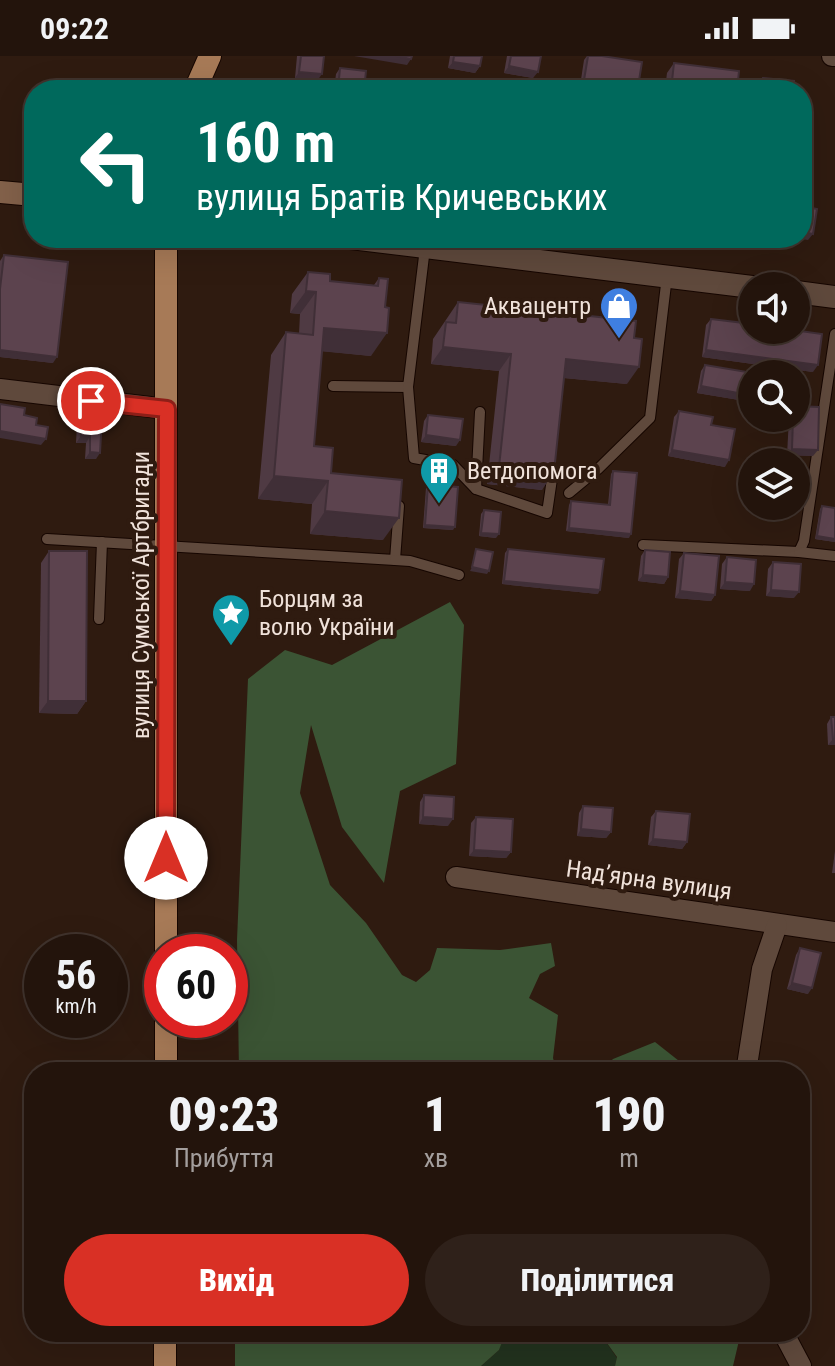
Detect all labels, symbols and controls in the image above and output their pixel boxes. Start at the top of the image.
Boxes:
text: 09:22 [40,11,109,46]
text: 160 m [196,110,335,176]
icon: left [64,112,168,216]
text: вулиця Братів Кричевських [196,177,608,219]
map controls [738,272,810,520]
button: sound [738,272,810,344]
shop icon: Аквацентр [598,285,640,340]
place label: Аквацентр [484,292,591,320]
button: search [738,360,810,432]
pin [57,367,125,435]
icon: arrive [69,379,113,423]
button: layers [738,448,810,520]
building icon: Ветдопомога [418,450,460,505]
street label: вулиця Сумської Артбригади [127,451,155,739]
place label: Ветдопомога [467,457,598,485]
place label: Борцям за волю України [259,585,395,641]
place icon: Борцям за волю України [210,592,252,647]
position arrow [124,816,208,900]
street label: Надʼярна вулиця [564,855,734,905]
speed limit sign: 60 [144,934,248,1038]
text: 56 [56,952,96,999]
text: km/h [55,994,97,1018]
text: 09:23 [168,1086,279,1143]
text: 1 [424,1086,448,1143]
text: 190 [593,1086,666,1143]
text: Прибуття [174,1143,274,1173]
text: хв [424,1143,448,1173]
text: m [619,1143,639,1173]
button: Вихід [64,1234,409,1326]
button: Поділитися [425,1234,770,1326]

